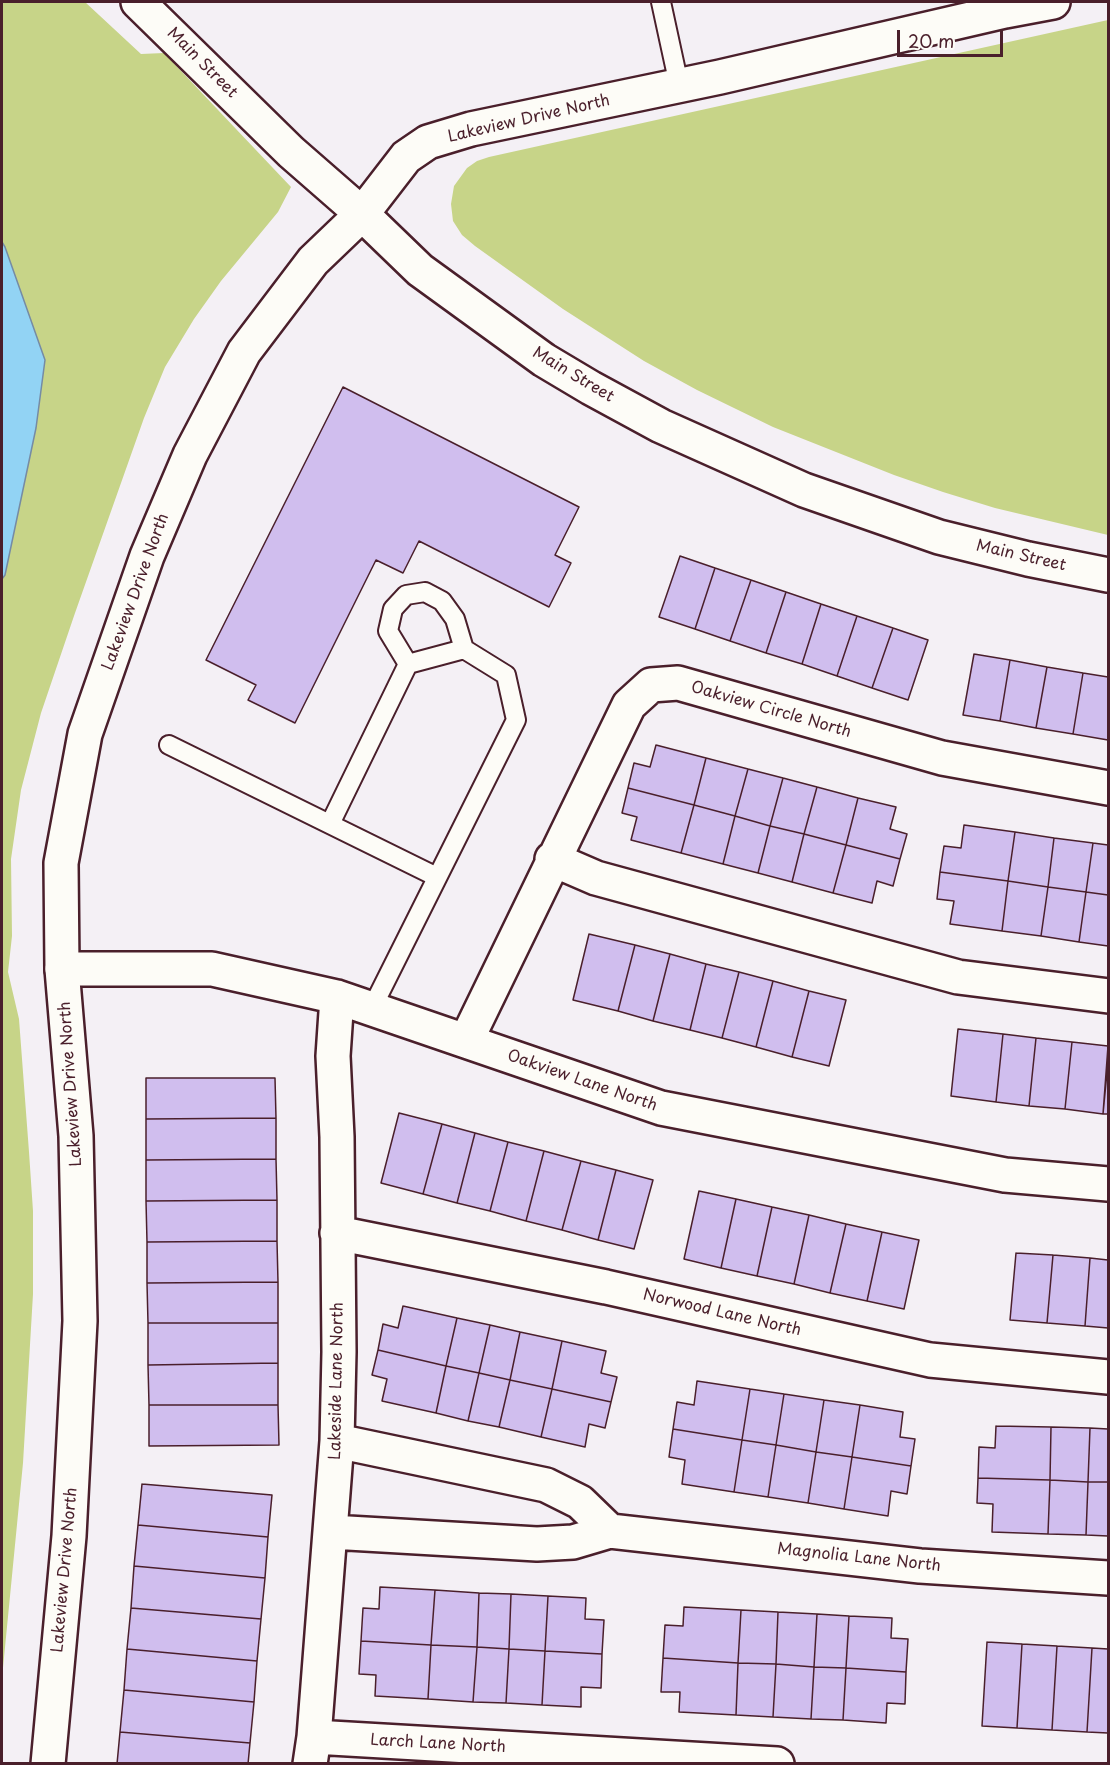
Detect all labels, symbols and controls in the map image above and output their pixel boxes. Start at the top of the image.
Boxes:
scale bar [900,18,1006,56]
street label: Main Street [163,24,241,102]
text: 20 m [908,27,954,54]
street label: Lakeview Drive North [446,91,612,147]
street label: Main Street [529,343,617,407]
street label: Lakeview Drive North [99,511,173,673]
street label: Main Street [974,536,1068,576]
street label: Oakview Circle North [689,678,853,742]
street label: Lakeview Drive North [56,1001,86,1167]
street label: Oakview Lane North [504,1046,660,1116]
street label: Norwood Lane North [641,1285,803,1341]
street label: Lakeside Lane North [326,1302,348,1460]
street label: Lakeview Drive North [48,1487,82,1653]
street label: Magnolia Lane North [776,1540,942,1576]
street label: Larch Lane North [370,1731,506,1757]

